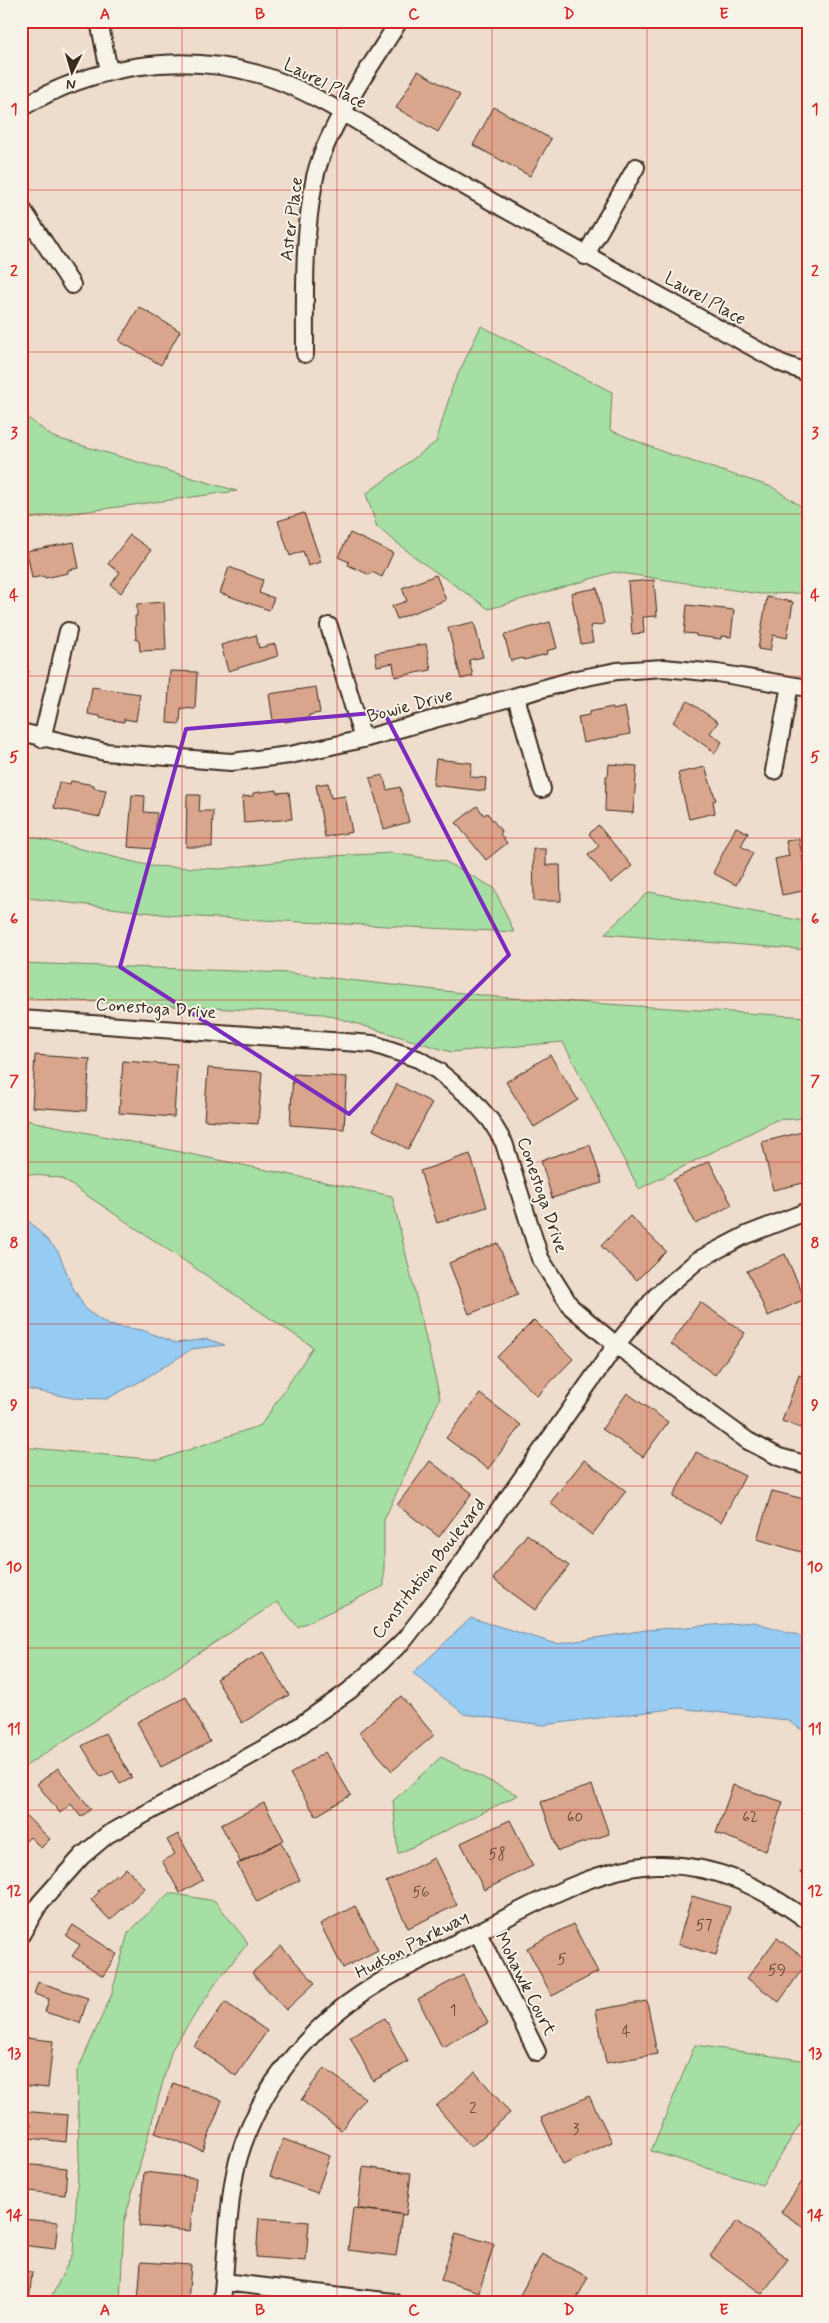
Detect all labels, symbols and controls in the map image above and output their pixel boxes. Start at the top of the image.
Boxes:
text: A [100,4,110,25]
text: B [255,4,265,25]
text: C [408,4,420,25]
text: D [563,4,575,25]
text: E [719,4,729,25]
north arrow [48,48,98,98]
street label: Laurel Place [279,53,371,115]
text: N [66,75,76,93]
text: 1 [10,99,18,120]
text: 1 [811,99,819,120]
street label: Aster Place [275,176,309,262]
text: 2 [10,261,18,282]
text: 2 [811,261,819,282]
street label: Laurel Place [660,267,750,331]
text: 3 [10,423,18,444]
text: 3 [811,423,819,444]
text: 4 [9,585,19,606]
text: 4 [810,585,820,606]
street label: Bowie Drive [364,683,456,729]
text: 5 [9,747,19,768]
text: 5 [810,747,820,768]
text: 6 [10,909,18,930]
text: 6 [811,909,819,930]
street label: Conestoga Drive [95,993,217,1025]
text: 7 [9,1071,19,1092]
text: 7 [810,1071,820,1092]
street label: Conestoga Drive [511,1134,573,1256]
text: 8 [9,1233,19,1254]
text: 8 [810,1233,820,1254]
text: 9 [10,1395,18,1416]
text: 9 [811,1395,819,1416]
street label: Constitution Boulevard [367,1494,491,1644]
text: 10 [6,1557,22,1578]
text: 10 [807,1557,823,1578]
text: 11 [7,1719,21,1740]
text: 11 [808,1719,822,1740]
house number: 60 [567,1808,583,1828]
house number: 62 [742,1808,758,1828]
house number: 58 [488,1845,506,1865]
text: 12 [6,1881,22,1902]
text: 12 [807,1881,823,1902]
house number: 56 [412,1883,430,1903]
street label: Hudson Parkway [351,1905,473,1985]
house number: 57 [696,1916,713,1936]
street label: Mohawk Court [489,1928,562,2040]
house number: 5 [557,1950,567,1970]
house number: 59 [768,1961,786,1981]
house number: 1 [450,2001,456,2021]
house number: 4 [622,2022,631,2042]
text: 13 [7,2043,21,2064]
text: 13 [808,2043,822,2064]
house number: 2 [469,2099,477,2119]
house number: 3 [573,2120,580,2140]
text: 14 [6,2205,23,2226]
text: 14 [807,2205,824,2226]
text: A [100,2300,110,2321]
text: B [255,2300,265,2321]
text: C [408,2300,420,2321]
text: D [563,2300,575,2321]
text: E [719,2300,729,2321]

